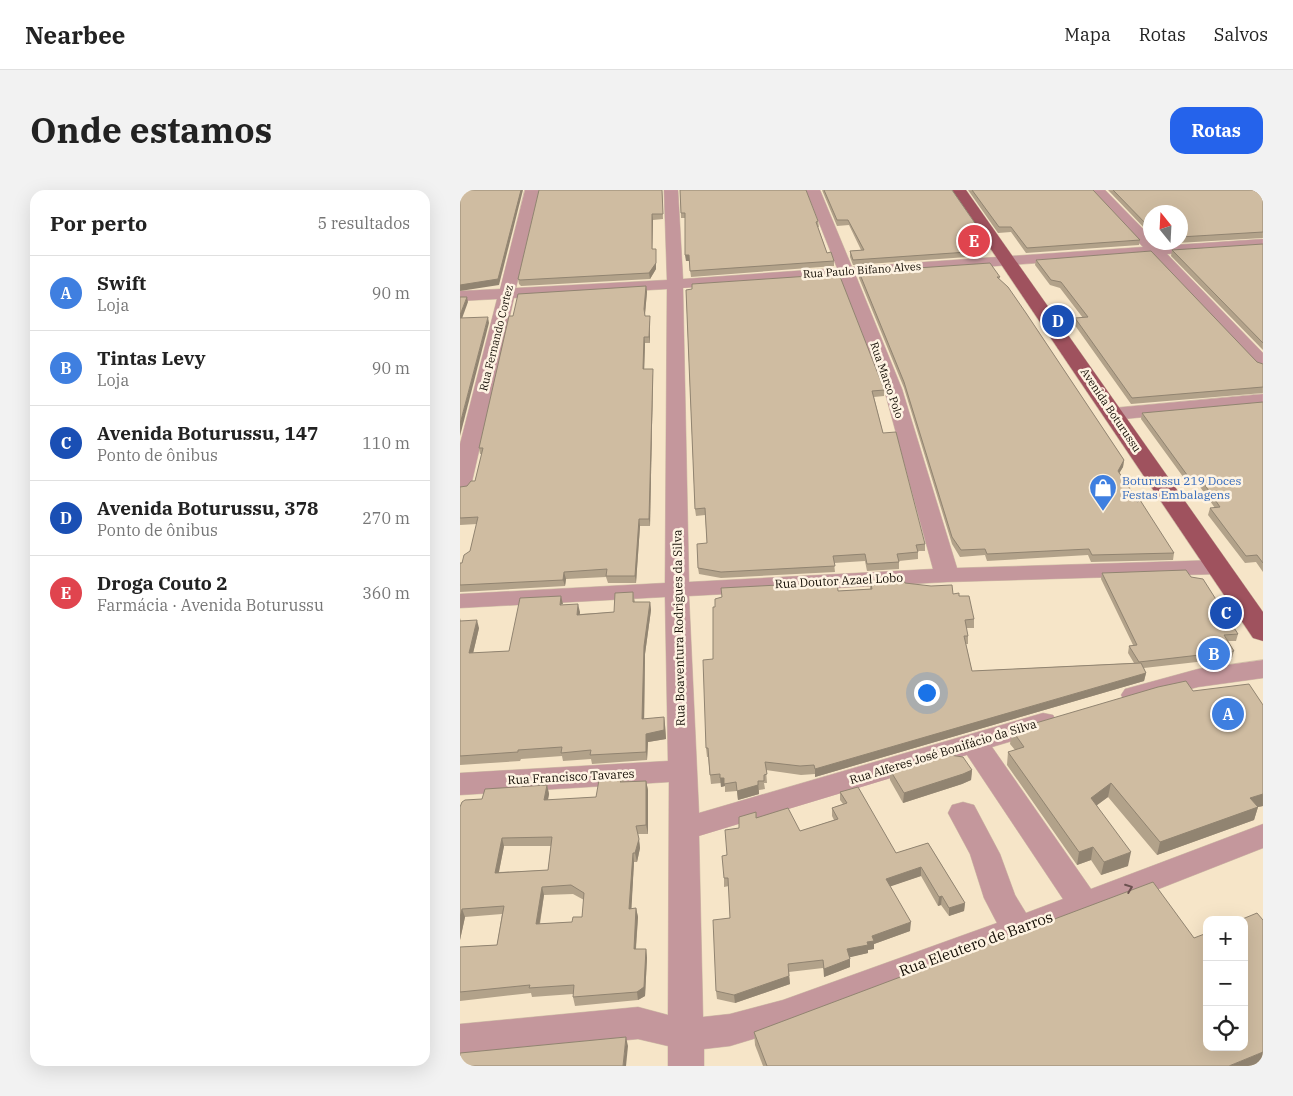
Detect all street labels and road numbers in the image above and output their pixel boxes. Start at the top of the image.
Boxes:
street label: Rua Paulo Bifano Alves [802,259,922,281]
street label: Rua Fernando Cortez [476,283,516,393]
street label: Rua Marco Polo [867,340,907,420]
street label: Avenida Boturussu [1078,365,1144,455]
street label: Rua Boaventura Rodrigues da Silva [669,529,688,727]
street label: Rua Doutor Azael Lobo [774,570,904,591]
street label: Rua Alferes José Bonifácio da Silva [847,716,1039,787]
street label: Rua Francisco Tavares [507,766,635,787]
street label: Rua Eleutero de Barros [896,907,1055,980]

